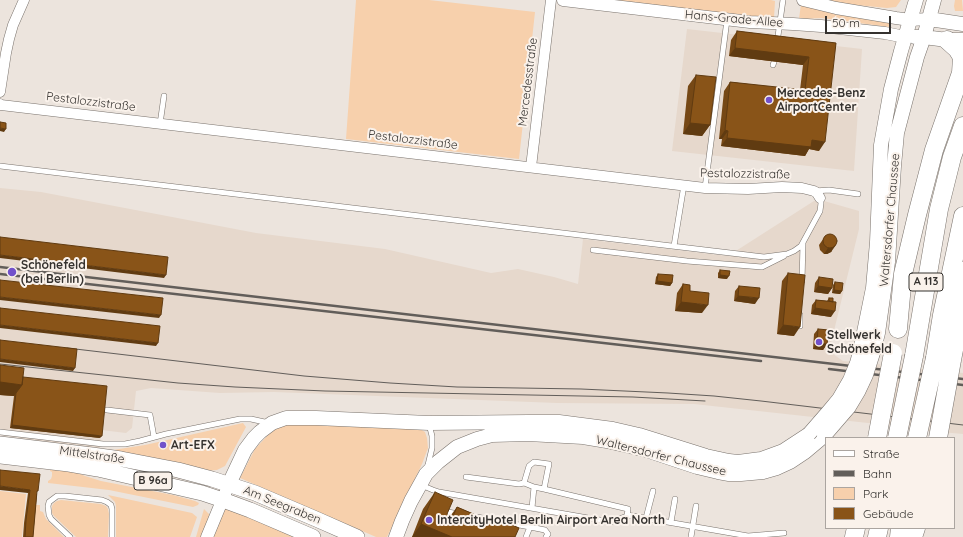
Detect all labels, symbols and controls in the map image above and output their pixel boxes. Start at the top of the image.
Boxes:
street label: Hans-Grade-Allee [684,8,784,30]
scale bar [827,8,893,34]
text: 50 m [832,15,860,30]
street label: Mercedesstraße [515,37,541,127]
place label: Mercedes-Benz AirportCenter [777,86,865,114]
street label: Pestalozzistraße [45,89,137,115]
marker: Mercedes-Benz AirportCenter [764,95,774,105]
street label: Pestalozzistraße [367,127,459,153]
street label: Waltersdorfer Chaussee [877,153,903,287]
street label: Pestalozzistraße [700,166,790,182]
place label: Schönefeld (bei Berlin) [21,258,86,286]
marker: Schönefeld (bei Berlin) [6,266,18,278]
road number: A 113 [909,273,943,291]
place label: Stellwerk Schönefeld [827,328,892,356]
marker: Stellwerk Schönefeld [814,337,824,347]
street label: Waltersdorfer Chaussee [594,433,728,479]
legend [825,437,955,529]
place label: Art-EFX [171,438,215,452]
marker: Art-EFX [158,440,168,450]
street label: Mittelstraße [59,443,125,467]
text: Straße [863,446,900,461]
text: Bahn [863,466,892,481]
road number: B 96a [134,472,172,490]
street label: Am Seegraben [241,483,323,527]
text: Park [863,486,888,501]
text: Gebäude [863,506,913,521]
place label: IntercityHotel Berlin Airport Area North [437,513,665,527]
marker: IntercityHotel Berlin Airport Area North [424,515,434,525]

